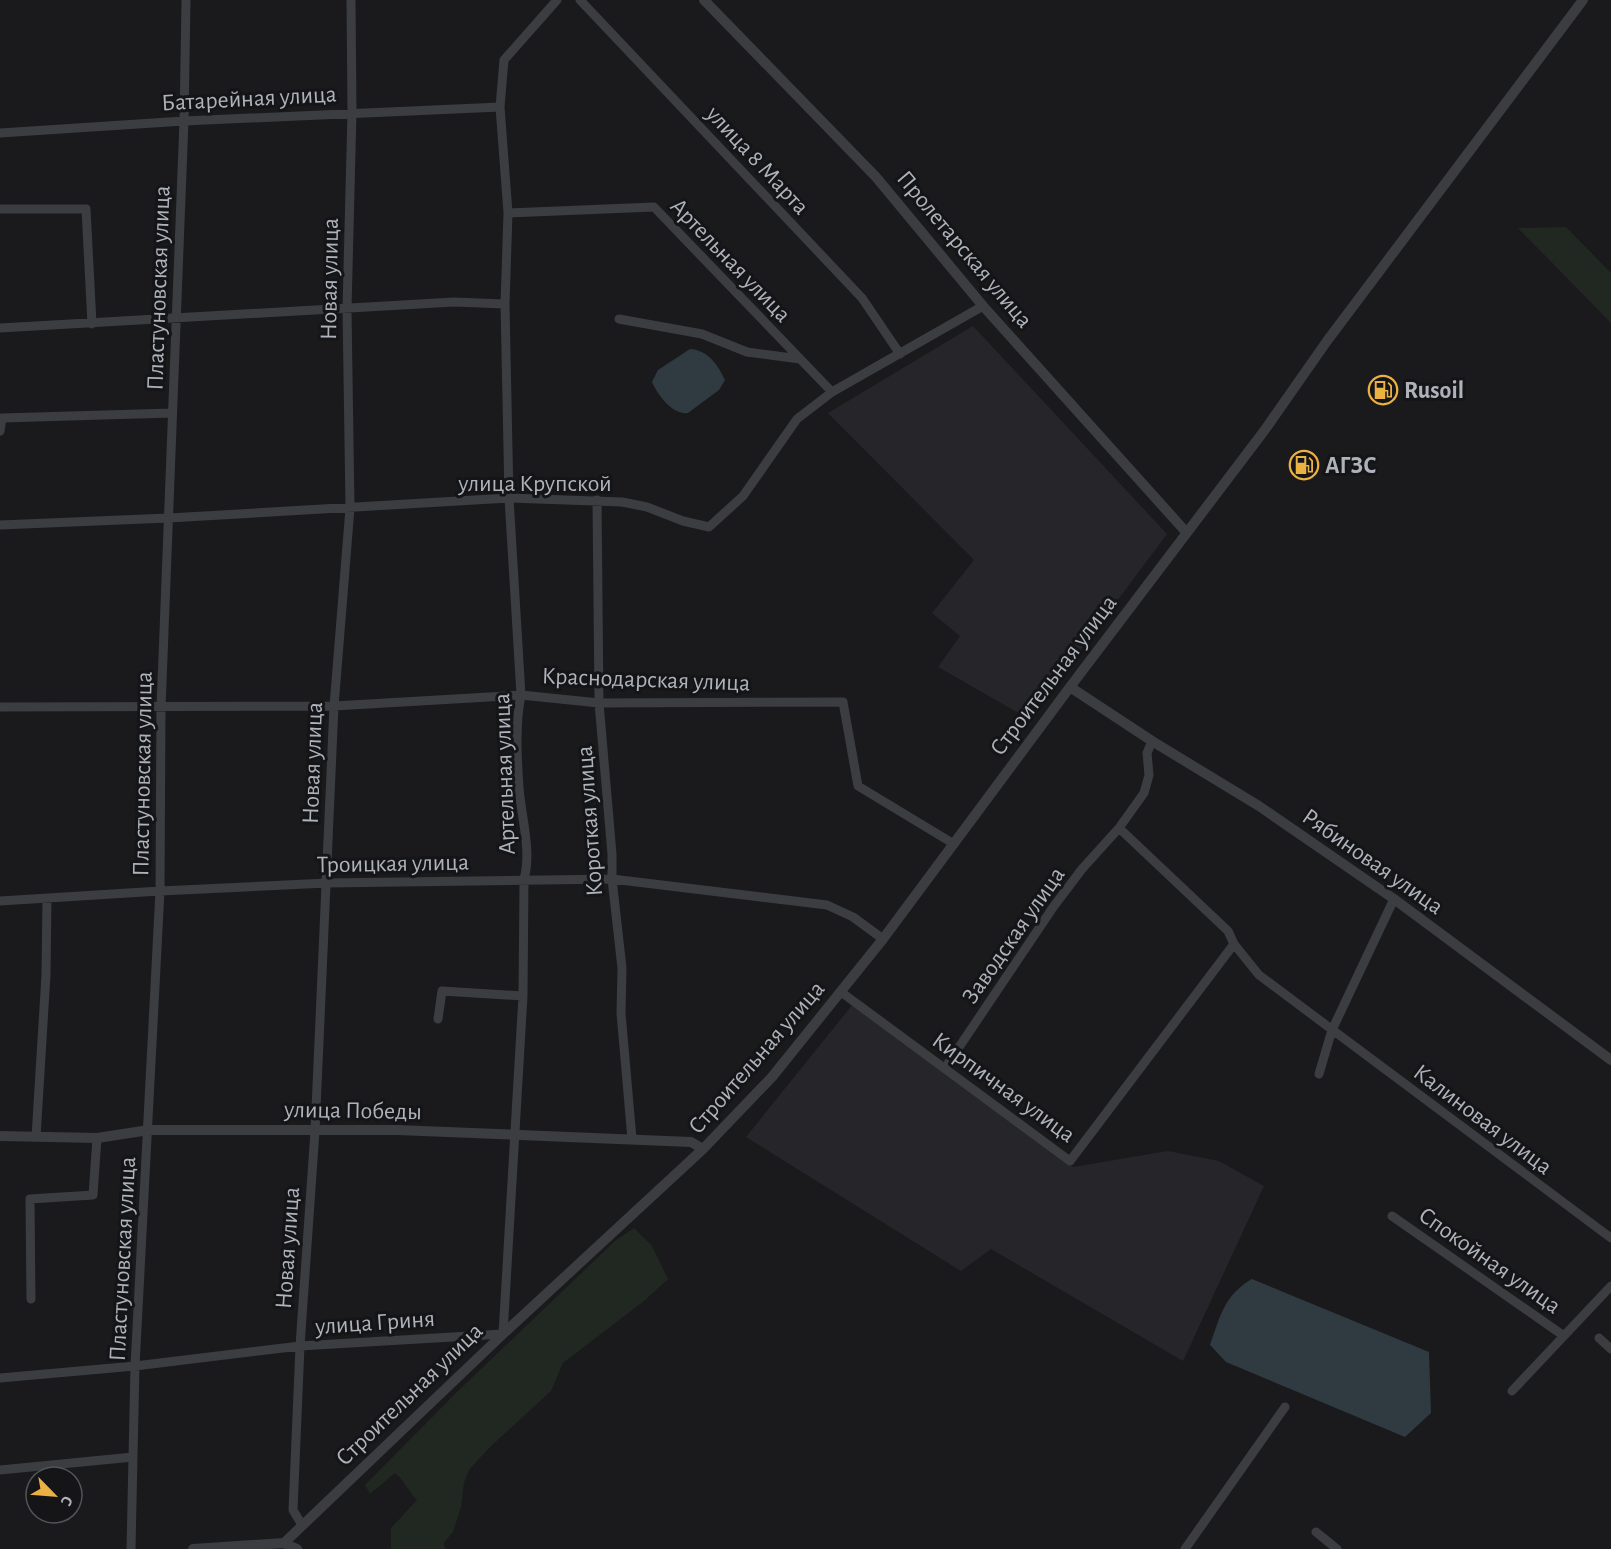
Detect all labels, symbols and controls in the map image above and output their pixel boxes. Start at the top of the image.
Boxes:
street label: Батарейная улица [161,82,337,116]
street label: улица 8 Марта [701,101,813,220]
street label: Пролетарская улица [892,167,1037,333]
street label: Пластуновская улица [143,185,175,391]
street label: Артельная улица [665,194,795,327]
street label: Новая улица [317,218,343,340]
fuel station icon: Rusoil [1367,374,1399,406]
place label: Rusoil [1404,379,1464,403]
fuel station icon: АГЗС [1288,449,1320,481]
place label: АГЗС [1325,454,1377,478]
street label: улица Крупской [457,472,612,496]
street label: Строительная улица [986,591,1122,760]
street label: Краснодарская улица [541,664,751,696]
street label: Пластуновская улица [129,671,157,877]
street label: Артельная улица [490,693,520,855]
street label: Новая улица [299,702,327,824]
street label: Короткая улица [573,745,607,897]
street label: Рябиновая улица [1298,804,1447,919]
street label: Троицкая улица [317,851,469,877]
street label: Заводская улица [958,863,1070,1008]
street label: Строительная улица [684,977,829,1139]
street label: Кирпичная улица [928,1028,1079,1148]
street label: Калиновая улица [1409,1060,1556,1179]
street label: улица Победы [283,1098,422,1124]
street label: Пластуновская улица [106,1156,140,1362]
street label: Новая улица [272,1186,304,1310]
street label: Спокойная улица [1414,1203,1565,1319]
street label: улица Гриня [313,1307,436,1339]
street label: Строительная улица [332,1319,488,1471]
north arrow [24,1465,84,1525]
text: С [58,1494,76,1508]

